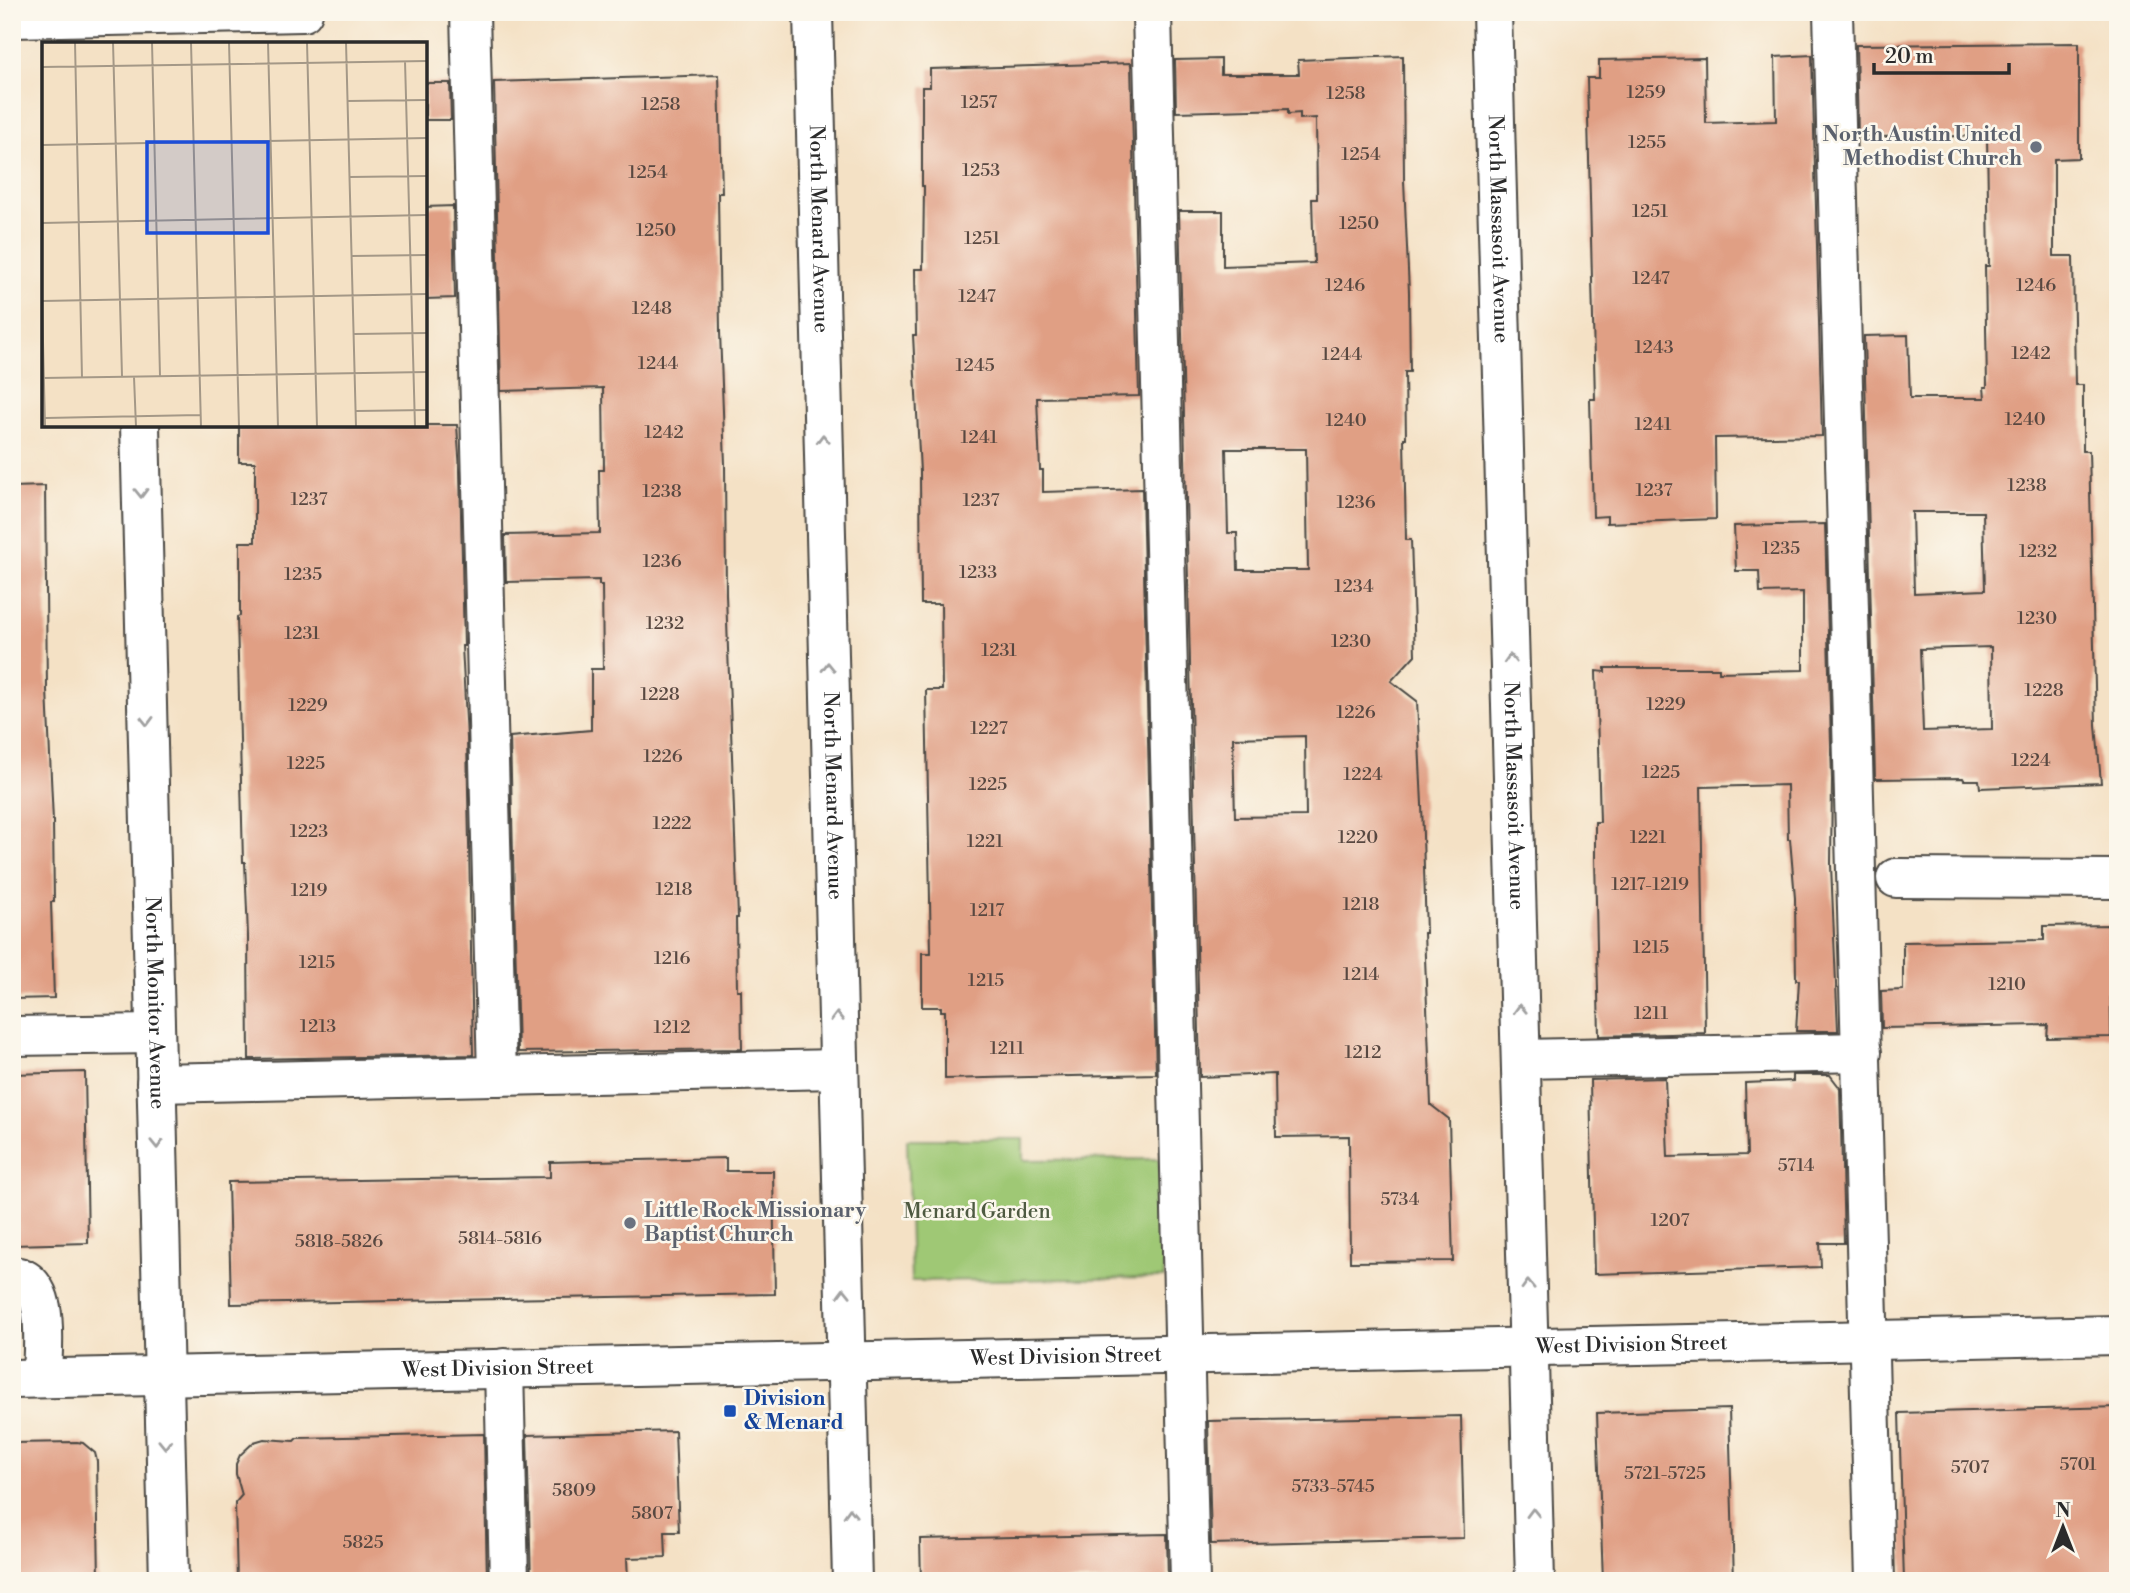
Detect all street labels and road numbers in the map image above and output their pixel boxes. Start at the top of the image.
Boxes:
street label: North Massasoit Avenue [1482,114,1514,343]
street label: North Menard Avenue [803,125,834,333]
street label: North Massasoit Avenue [1497,681,1530,910]
street label: North Menard Avenue [817,691,848,900]
street label: North Monitor Avenue [139,896,170,1109]
street label: West Division Street [1534,1330,1728,1360]
street label: West Division Street [969,1342,1163,1372]
street label: West Division Street [401,1354,595,1384]

